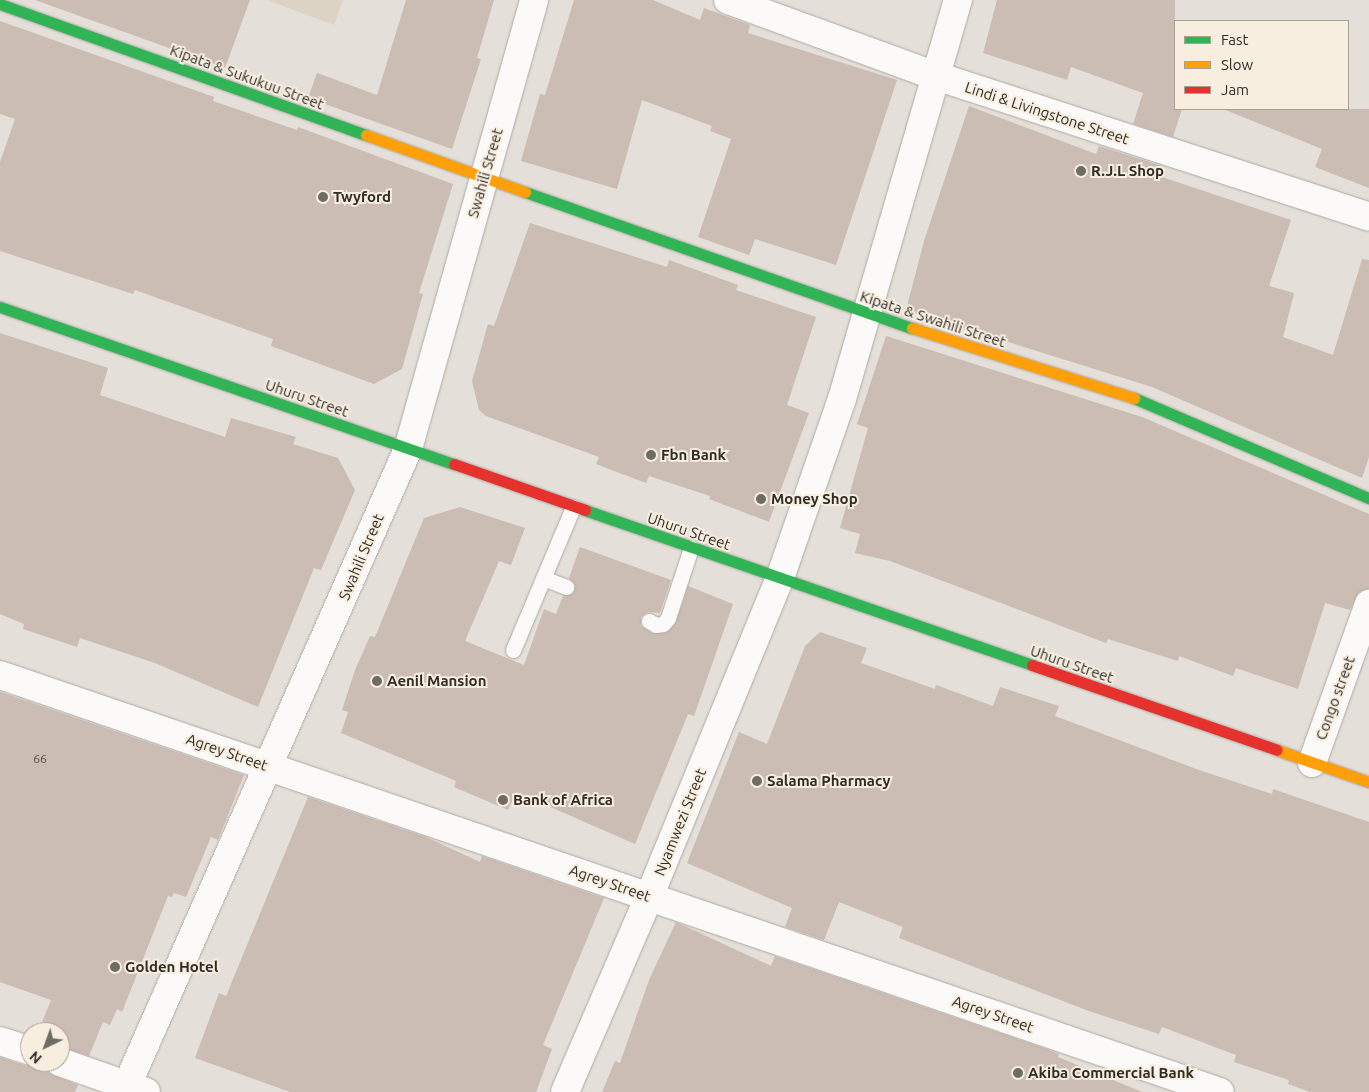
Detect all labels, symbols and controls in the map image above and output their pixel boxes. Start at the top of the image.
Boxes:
legend [1174,20,1349,110]
text: Fast [1221,31,1248,48]
street label: Kipata & Sukukuu Street [168,41,326,113]
text: Slow [1221,56,1253,73]
street label: Lindi & Livingstone Street [963,78,1131,148]
text: Jam [1221,81,1249,98]
street label: Swahili Street [464,126,506,220]
place label: R.J.L Shop [1091,162,1164,180]
marker: R.J.L Shop [1075,165,1087,177]
place label: Twyford [333,188,391,206]
marker: Twyford [317,191,329,203]
street label: Kipata & Swahili Street [858,287,1008,351]
street label: Uhuru Street [263,375,351,421]
place label: Fbn Bank [661,446,726,464]
marker: Fbn Bank [645,449,657,461]
place label: Money Shop [771,490,858,508]
marker: Money Shop [755,493,767,505]
street label: Uhuru Street [645,508,733,554]
street label: Swahili Street [335,511,387,603]
street label: Uhuru Street [1028,641,1116,687]
street label: Congo street [1312,654,1358,742]
place label: Aenil Mansion [387,672,486,690]
marker: Aenil Mansion [371,675,383,687]
street label: Agrey Street [184,730,270,774]
house number: 66 [33,752,47,766]
street label: Nyamwezi Street [650,766,710,878]
place label: Salama Pharmacy [767,772,890,790]
marker: Salama Pharmacy [751,775,763,787]
place label: Bank of Africa [513,791,613,809]
marker: Bank of Africa [497,794,509,806]
street label: Agrey Street [567,861,653,905]
place label: Golden Hotel [125,958,218,976]
marker: Golden Hotel [109,961,121,973]
street label: Agrey Street [950,992,1036,1036]
north arrow [20,1022,70,1072]
text: N [26,1048,45,1067]
place label: Akiba Commercial Bank [1028,1064,1194,1082]
marker: Akiba Commercial Bank [1012,1067,1024,1079]

